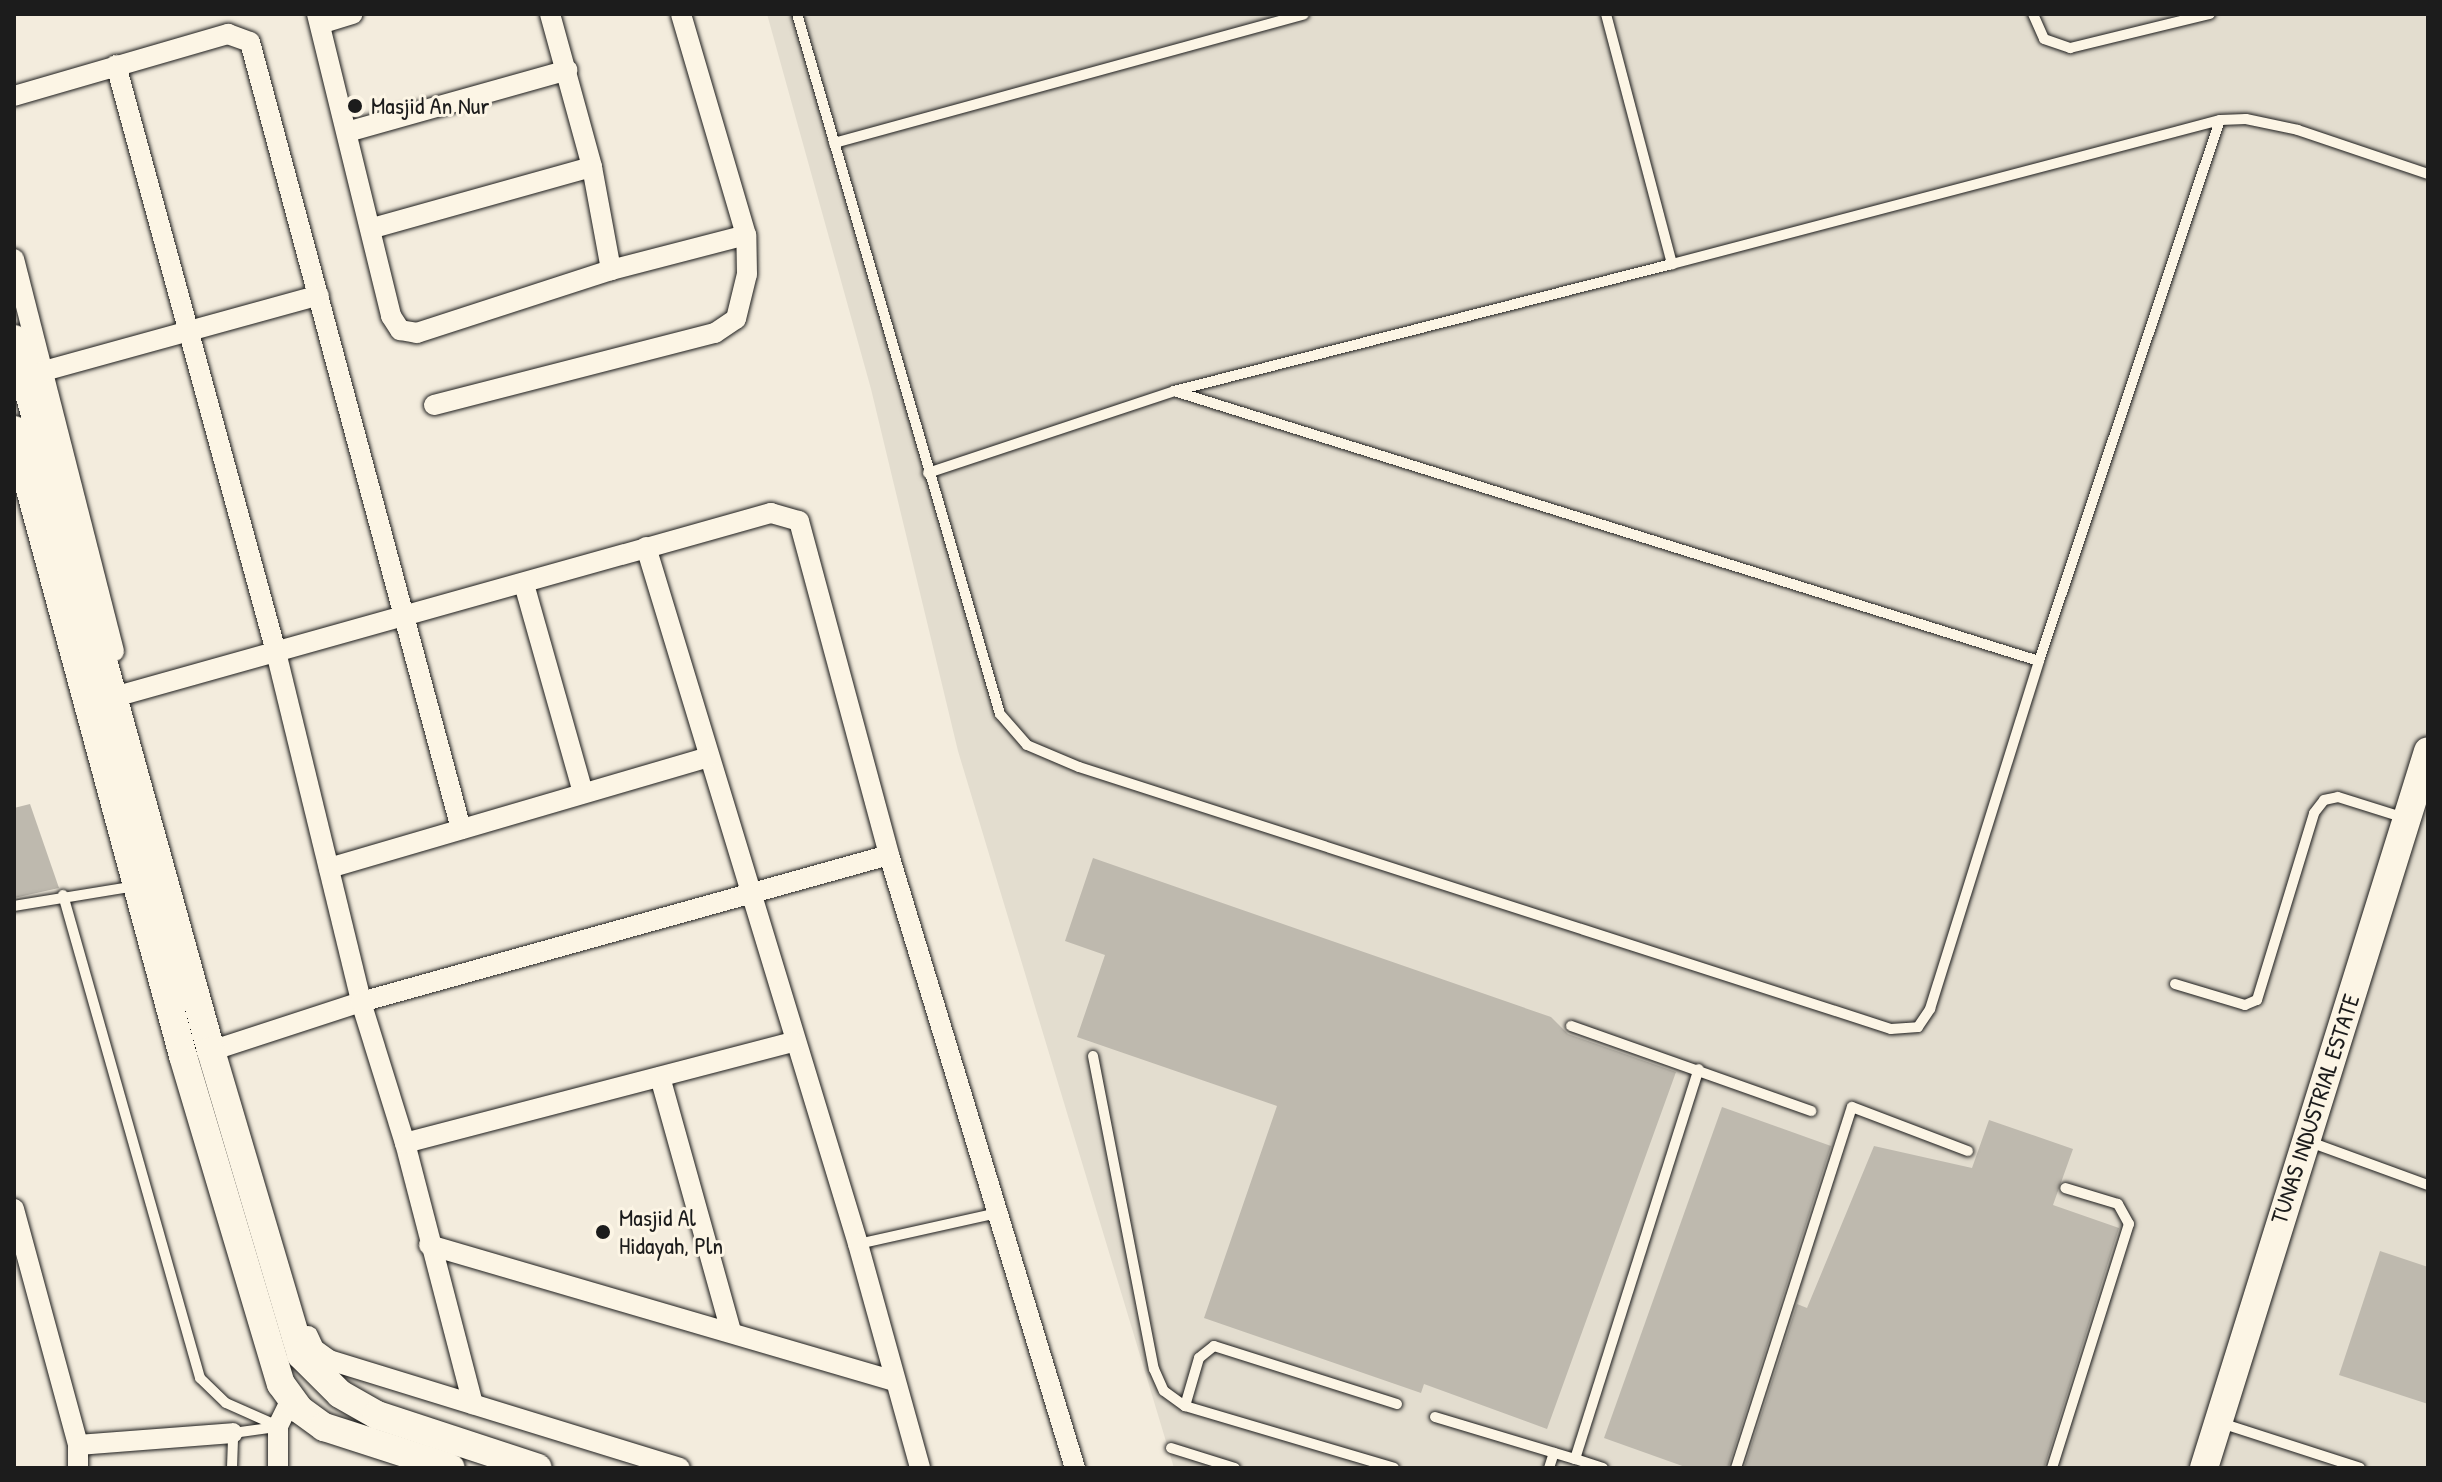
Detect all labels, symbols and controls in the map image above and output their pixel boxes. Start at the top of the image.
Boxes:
place label: Masjid An Nur [371,92,490,120]
marker: Masjid An Nur [346,97,364,115]
street label: TUNAS INDUSTRIAL ESTATE [2264,991,2366,1227]
place label: Masjid Al Hidayah, Pln [619,1204,723,1260]
marker: Masjid Al Hidayah, Pln [594,1223,612,1241]

